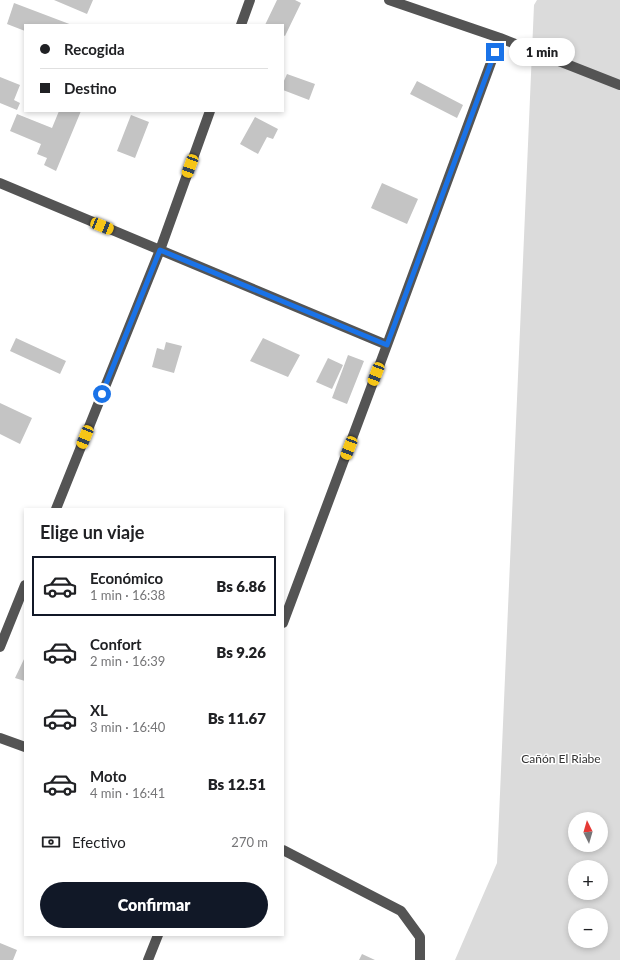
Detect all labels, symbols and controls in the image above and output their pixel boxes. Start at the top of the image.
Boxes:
callout: 1 min [509,38,575,66]
text: Recogida [64,40,125,58]
route end [486,43,504,61]
text: 1 min [526,44,558,60]
text: Destino [64,79,117,97]
car [180,153,200,179]
car [89,216,115,236]
car [366,361,386,387]
route start [93,385,111,403]
car [75,424,95,450]
car [339,435,359,461]
text: Elige un viaje [40,521,144,543]
icon: car [42,568,78,604]
text: Económico [90,569,163,587]
text: Bs 6.86 [216,577,266,595]
text: 1 min · 16:38 [90,587,165,603]
icon: car [42,634,78,670]
text: Confort [90,635,142,653]
text: Bs 9.26 [216,643,266,661]
text: 2 min · 16:39 [90,653,165,669]
icon: car [42,700,78,736]
text: XL [90,701,108,719]
text: Bs 11.67 [208,709,266,727]
text: 3 min · 16:40 [90,719,165,735]
park label: Cañón El Riabe [521,751,601,766]
icon: car [42,766,78,802]
text: Moto [90,767,127,785]
text: Bs 12.51 [208,775,266,793]
text: 4 min · 16:41 [90,785,165,801]
north arrow [568,812,608,852]
map controls [568,812,608,948]
icon: cash [40,831,62,853]
text: Efectivo [72,833,126,851]
text: 270 m [231,834,268,850]
button: + [568,860,608,900]
button: Confirmar [40,882,268,928]
button: − [568,908,608,948]

